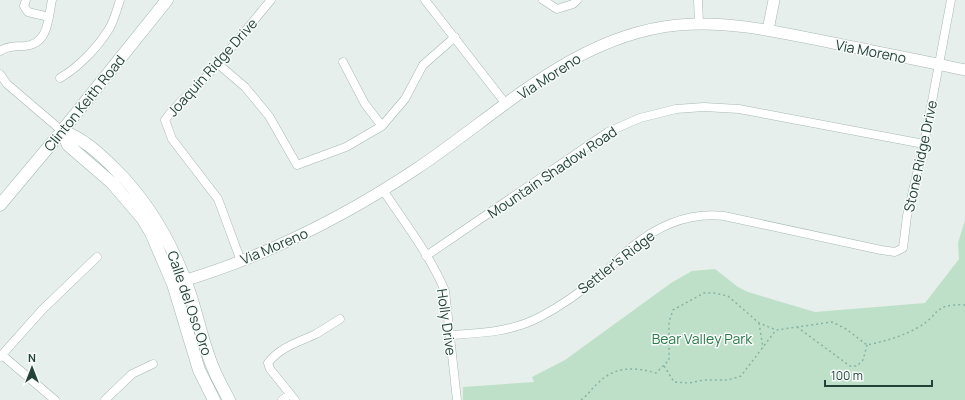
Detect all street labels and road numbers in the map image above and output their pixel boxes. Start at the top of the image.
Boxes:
street label: Joaquin Ridge Drive [163,14,261,120]
street label: Via Moreno [834,35,908,67]
street label: Via Moreno [514,49,584,103]
street label: Clinton Keith Road [39,51,129,155]
street label: Stone Ridge Drive [899,98,941,214]
street label: Mountain Shadow Road [484,122,620,222]
street label: Via Moreno [237,223,311,269]
street label: Settler's Ridge [574,226,658,298]
street label: Calle del Oso Oro [163,248,217,358]
street label: Holly Drive [433,287,461,357]

